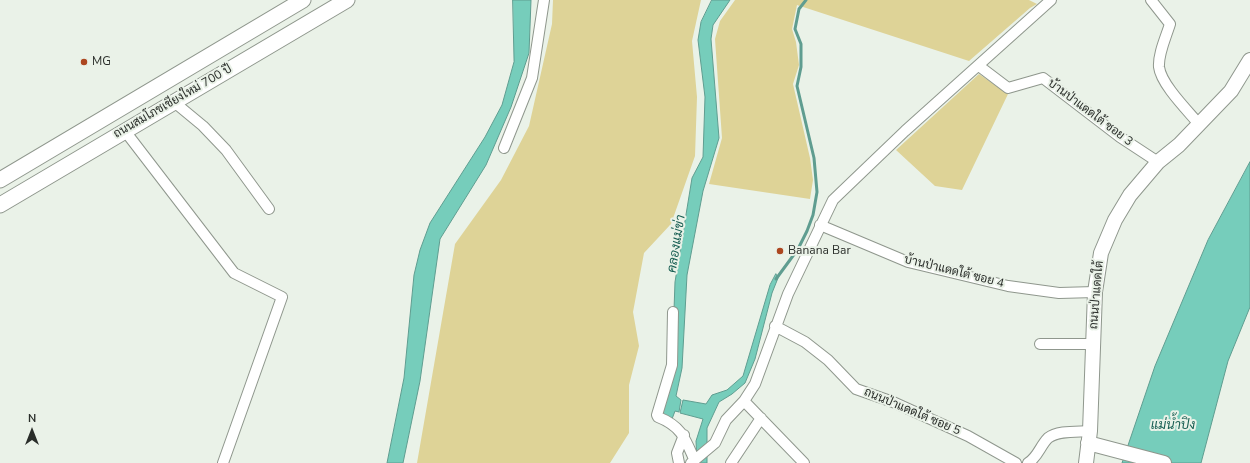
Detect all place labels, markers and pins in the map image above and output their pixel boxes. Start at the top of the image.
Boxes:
place label: MG [92,55,111,69]
marker: MG [79,57,89,67]
place label: Banana Bar [788,244,851,258]
marker: Banana Bar [775,246,785,256]

